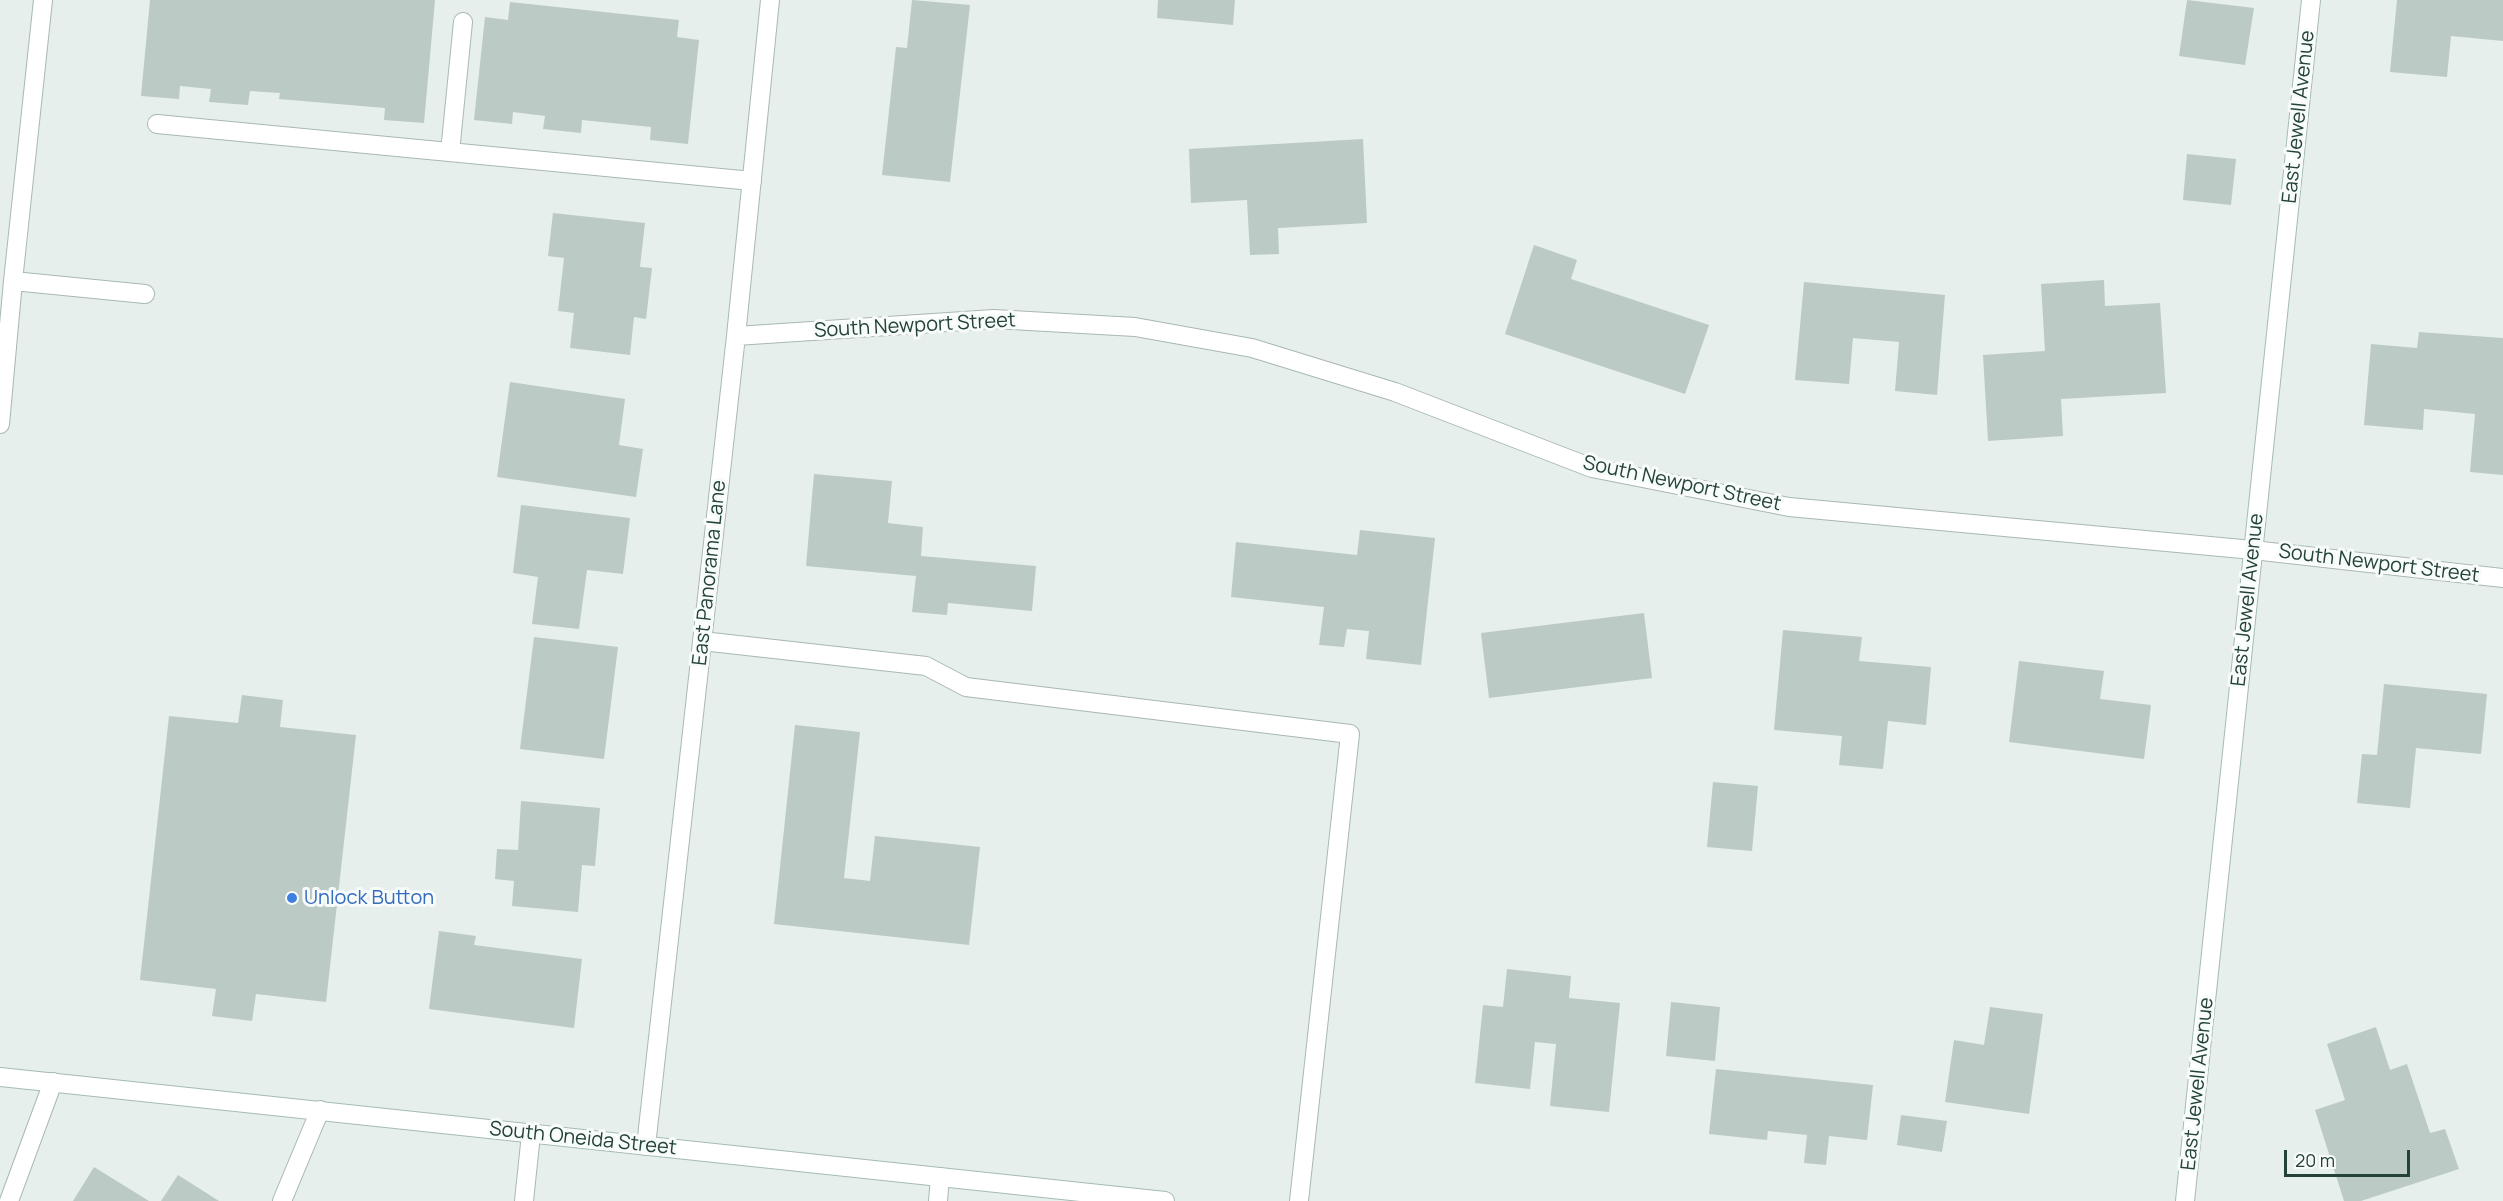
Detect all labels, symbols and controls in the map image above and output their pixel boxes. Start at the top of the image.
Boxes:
street label: East Jewell Avenue [2278,29,2320,205]
street label: South Newport Street [814,309,1016,343]
street label: South Newport Street [1581,451,1783,517]
street label: East Panorama Lane [688,479,732,667]
street label: East Jewell Avenue [2227,512,2269,688]
street label: South Newport Street [2277,540,2481,588]
place label: Unlock Button [304,886,434,910]
marker: Unlock Button [285,891,299,905]
street label: East Jewell Avenue [2177,996,2219,1172]
street label: South Oneida Street [488,1117,678,1161]
scale bar [2287,1138,2413,1176]
text: 20 m [2295,1148,2335,1172]

